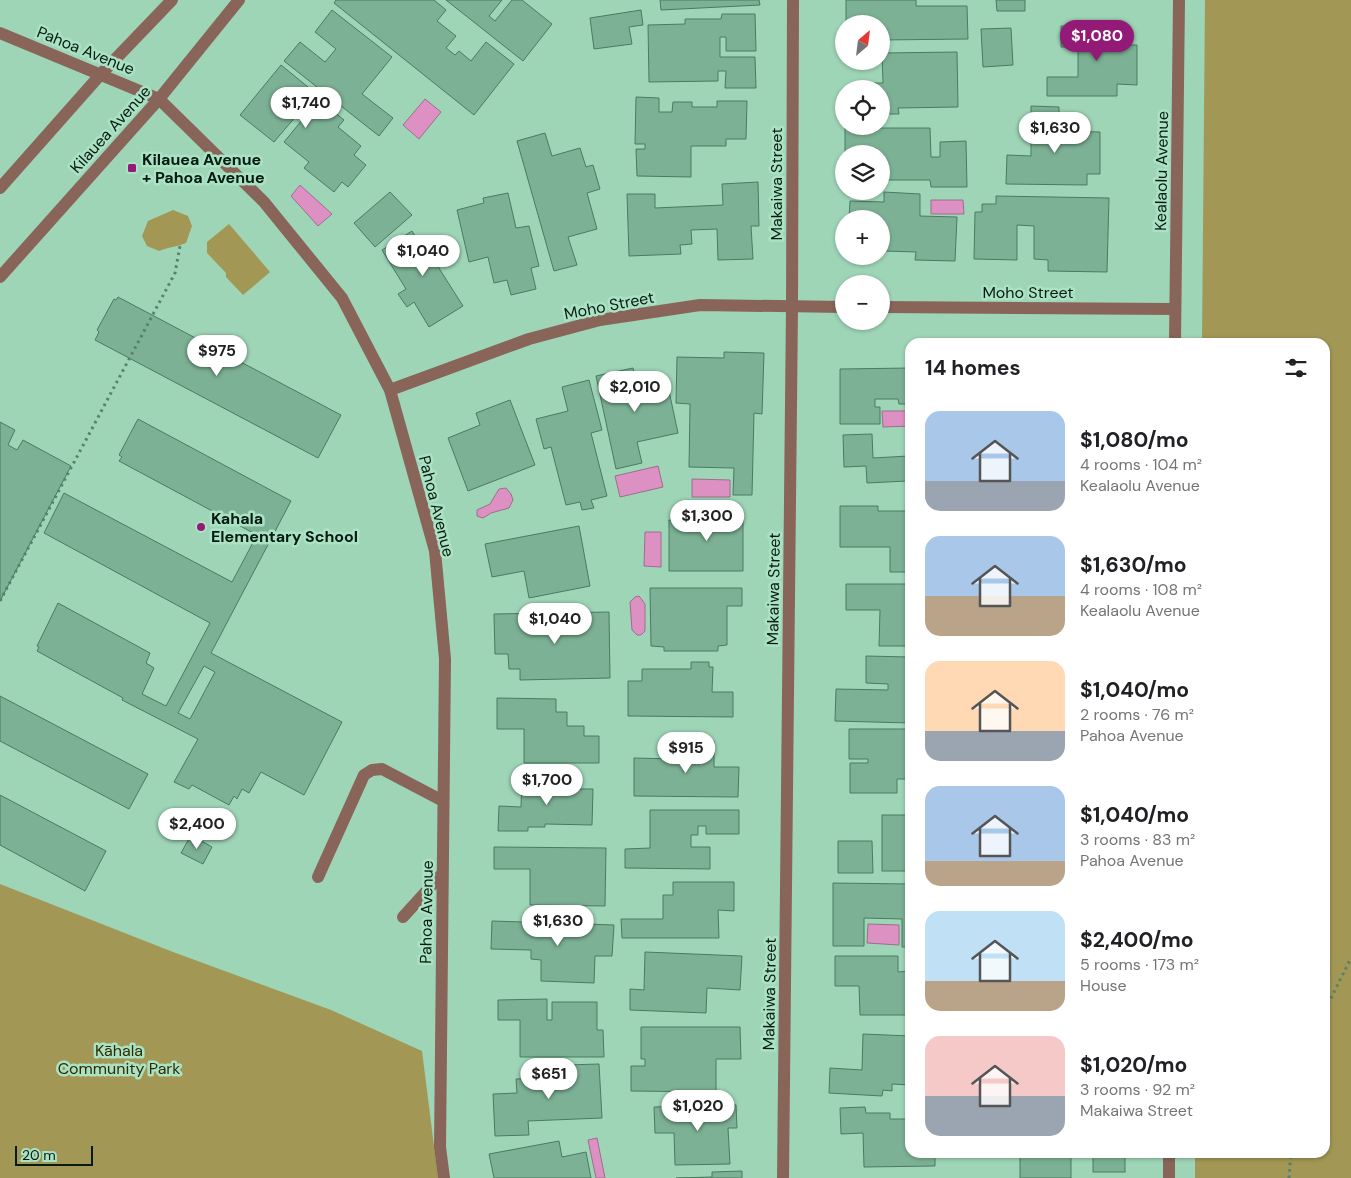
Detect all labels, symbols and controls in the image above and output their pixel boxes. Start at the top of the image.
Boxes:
north arrow [835,15,890,70]
map controls [835,15,890,330]
pin: $1,080 [1056,20,1138,62]
street label: Pahoa Avenue [34,21,138,80]
text: $1,080 [1071,25,1123,46]
button: locate [835,80,890,135]
street label: Kilauea Avenue [65,81,155,178]
pin: $1,740 [265,86,347,129]
text: $1,740 [282,92,330,113]
street label: Kealaolu Avenue [1150,111,1173,231]
pin: $1,630 [1014,112,1096,154]
text: $1,630 [1030,117,1080,138]
street label: Makaiwa Street [766,128,787,240]
button: layers [835,145,890,200]
place label: Kilauea Avenue + Pahoa Avenue [142,149,265,188]
marker: Kilauea Avenue + Pahoa Avenue [126,162,138,174]
button: + [835,210,890,265]
pin: $1,040 [382,234,464,277]
text: $1,040 [397,240,449,261]
button: − [835,275,890,330]
street label: Moho Street [982,282,1074,303]
street label: Moho Street [562,286,656,325]
pin: $975 [187,334,247,377]
text: $975 [198,340,236,361]
text: 14 homes [925,354,1021,382]
icon: filters [1282,354,1310,382]
pin: $2,010 [594,370,676,413]
text: $2,010 [609,376,661,397]
text: $1,080/mo [1080,426,1189,454]
icon: home [965,431,1025,491]
street label: Pahoa Avenue [414,453,459,559]
text: 4 rooms · 104 m² [1080,454,1202,475]
text: Kealaolu Avenue [1080,475,1200,496]
pin: $1,300 [666,500,748,542]
text: $1,300 [681,505,733,526]
place label: Kahala Elementary School [211,508,358,547]
marker: Kahala Elementary School [195,521,207,533]
street label: Makaiwa Street [762,532,785,646]
text: $1,630/mo [1080,551,1187,579]
icon: home [965,556,1025,616]
text: 4 rooms · 108 m² [1080,579,1202,600]
text: Kealaolu Avenue [1080,600,1200,621]
pin: $1,040 [514,602,596,645]
text: $1,040 [529,608,581,629]
text: $1,040/mo [1080,676,1189,704]
icon: home [965,681,1025,741]
text: 2 rooms · 76 m² [1080,704,1194,725]
text: Pahoa Avenue [1080,725,1184,746]
pin: $915 [656,732,716,774]
text: $915 [668,737,704,758]
pin: $1,700 [506,764,588,806]
text: $1,700 [522,769,572,790]
text: $1,040/mo [1080,801,1189,829]
icon: home [965,806,1025,866]
pin: $2,400 [156,808,238,850]
text: $2,400 [169,813,225,834]
text: 3 rooms · 83 m² [1080,829,1195,850]
text: Pahoa Avenue [1080,850,1184,871]
street label: Pahoa Avenue [415,860,438,964]
pin: $1,630 [517,904,599,947]
text: $1,630 [533,910,583,931]
text: $2,400/mo [1080,926,1193,954]
icon: home [965,931,1025,991]
street label: Makaiwa Street [758,937,781,1051]
text: 5 rooms · 173 m² [1080,954,1199,975]
text: House [1080,975,1127,996]
park label: Kāhala Community Park [58,1040,180,1079]
text: $1,020/mo [1080,1051,1187,1079]
icon: home [965,1056,1025,1116]
pin: $651 [519,1058,579,1100]
text: $651 [531,1063,567,1084]
text: 3 rooms · 92 m² [1080,1079,1195,1100]
pin: $1,020 [657,1090,739,1132]
text: $1,020 [672,1095,724,1116]
text: Makaiwa Street [1080,1100,1193,1121]
scale bar [15,1143,92,1166]
text: 20 m [22,1146,56,1164]

